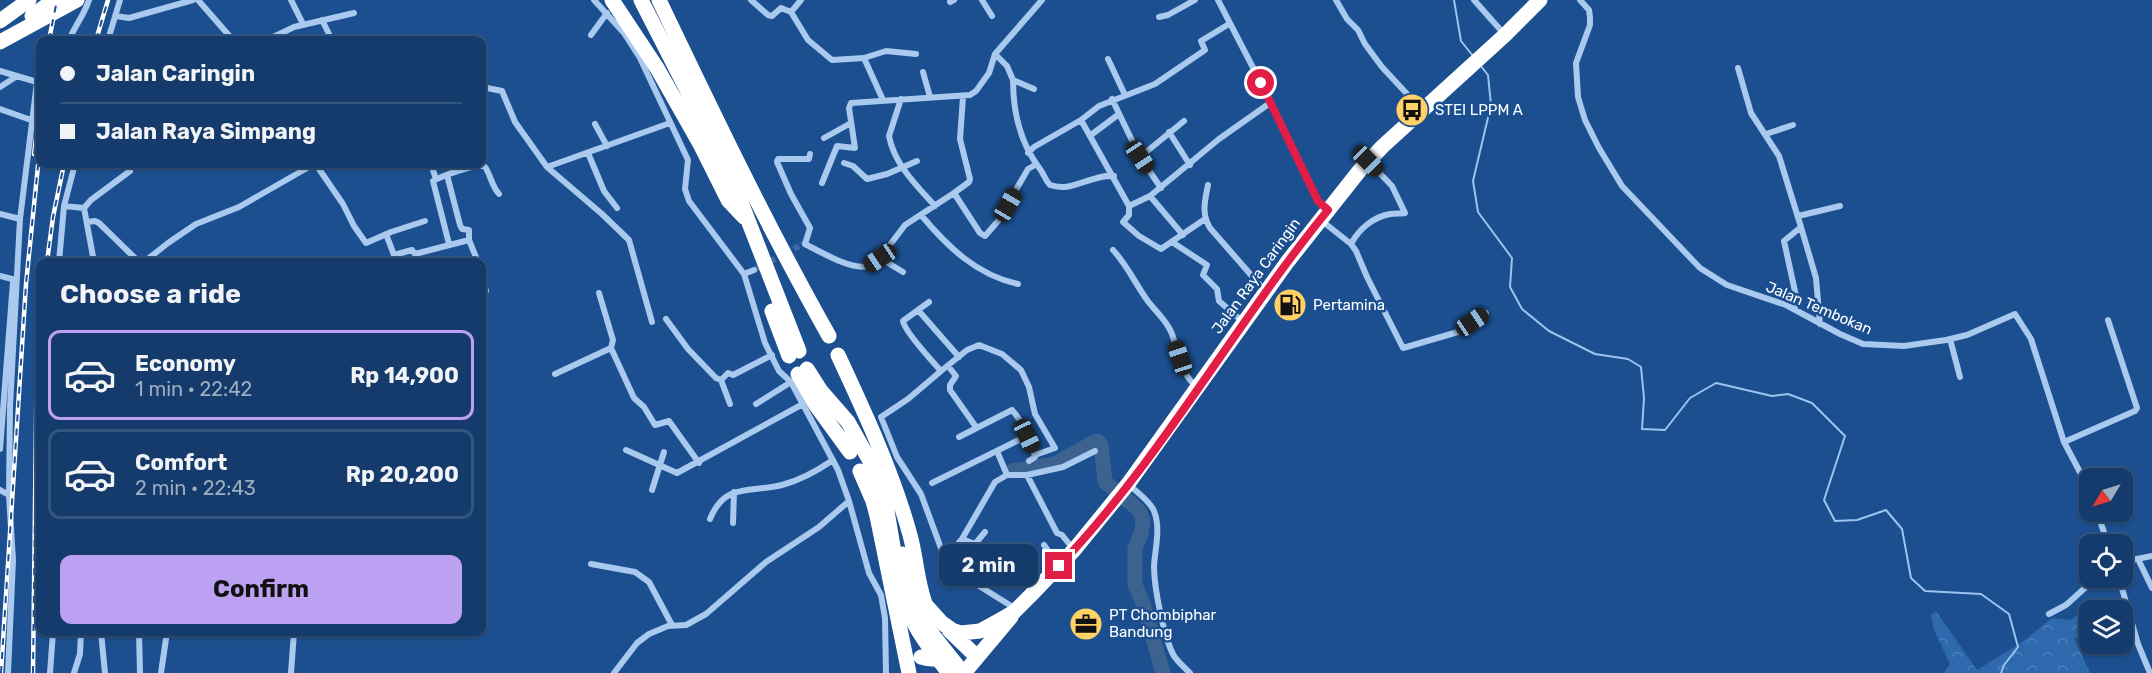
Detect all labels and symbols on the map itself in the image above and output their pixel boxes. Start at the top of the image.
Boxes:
route start [1247,69,1274,96]
bus stop icon: STEI LPPM A [1394,92,1430,128]
place label: STEI LPPM A [1435,101,1523,119]
car [1122,137,1158,177]
car [1349,142,1387,180]
car [991,185,1025,225]
street label: Jalan Raya Caringin [1208,215,1304,337]
car [860,240,900,276]
street label: Jalan Tembokan [1763,278,1875,338]
fuel station icon: Pertamina [1272,287,1308,323]
place label: Pertamina [1313,296,1385,314]
car [1452,304,1492,340]
car [1166,338,1194,378]
car [1011,416,1043,456]
north arrow [2079,468,2133,522]
callout: 2 min [939,545,1038,587]
route end [1045,552,1072,579]
office icon: PT Chombiphar Bandung [1068,606,1104,642]
place label: PT Chombiphar Bandung [1109,606,1217,641]

